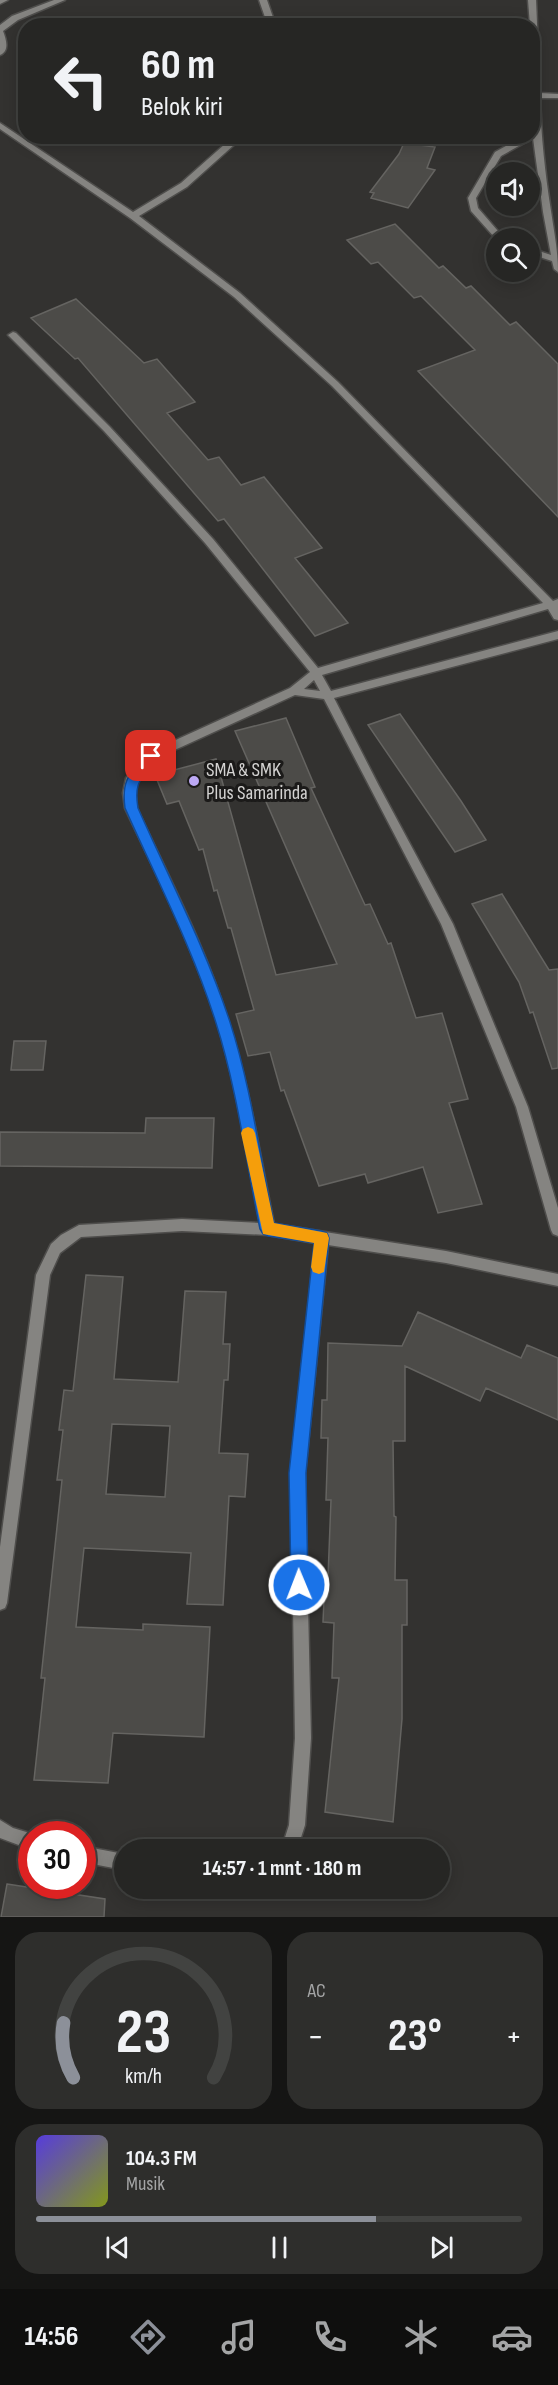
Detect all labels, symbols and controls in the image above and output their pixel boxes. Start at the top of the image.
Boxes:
text: 60 m [141,40,215,91]
icon: left [42,42,120,120]
text: Belok kiri [141,91,223,123]
map controls [486,162,540,282]
button: sound [486,162,540,216]
button: search [486,228,540,282]
pin [125,730,176,781]
icon: arrive [134,739,167,772]
place label: SMA & SMK Plus Samarinda [206,758,308,805]
marker: SMA & SMK Plus Samarinda [187,774,201,788]
position arrow [267,1553,331,1617]
speed limit sign: 30 [18,1821,96,1899]
text: 14:57 · 1 mnt · 180 m [203,1855,361,1882]
text: AC [308,1979,326,2003]
text: 23 [116,1996,171,2071]
text: 23° [388,2009,442,2064]
text: − [308,2017,324,2057]
text: + [506,2017,522,2057]
text: km/h [125,2064,162,2089]
text: 104.3 FM [126,2145,197,2172]
text: Musik [126,2172,165,2196]
icon: previous [101,2231,134,2264]
icon: pause [263,2231,296,2264]
icon: next [425,2231,458,2264]
icon: directions [127,2316,169,2358]
icon: music [218,2316,260,2358]
icon: phone [309,2316,351,2358]
icon: climate [400,2316,442,2358]
icon: car [491,2316,533,2358]
text: 14:56 [25,2321,78,2353]

